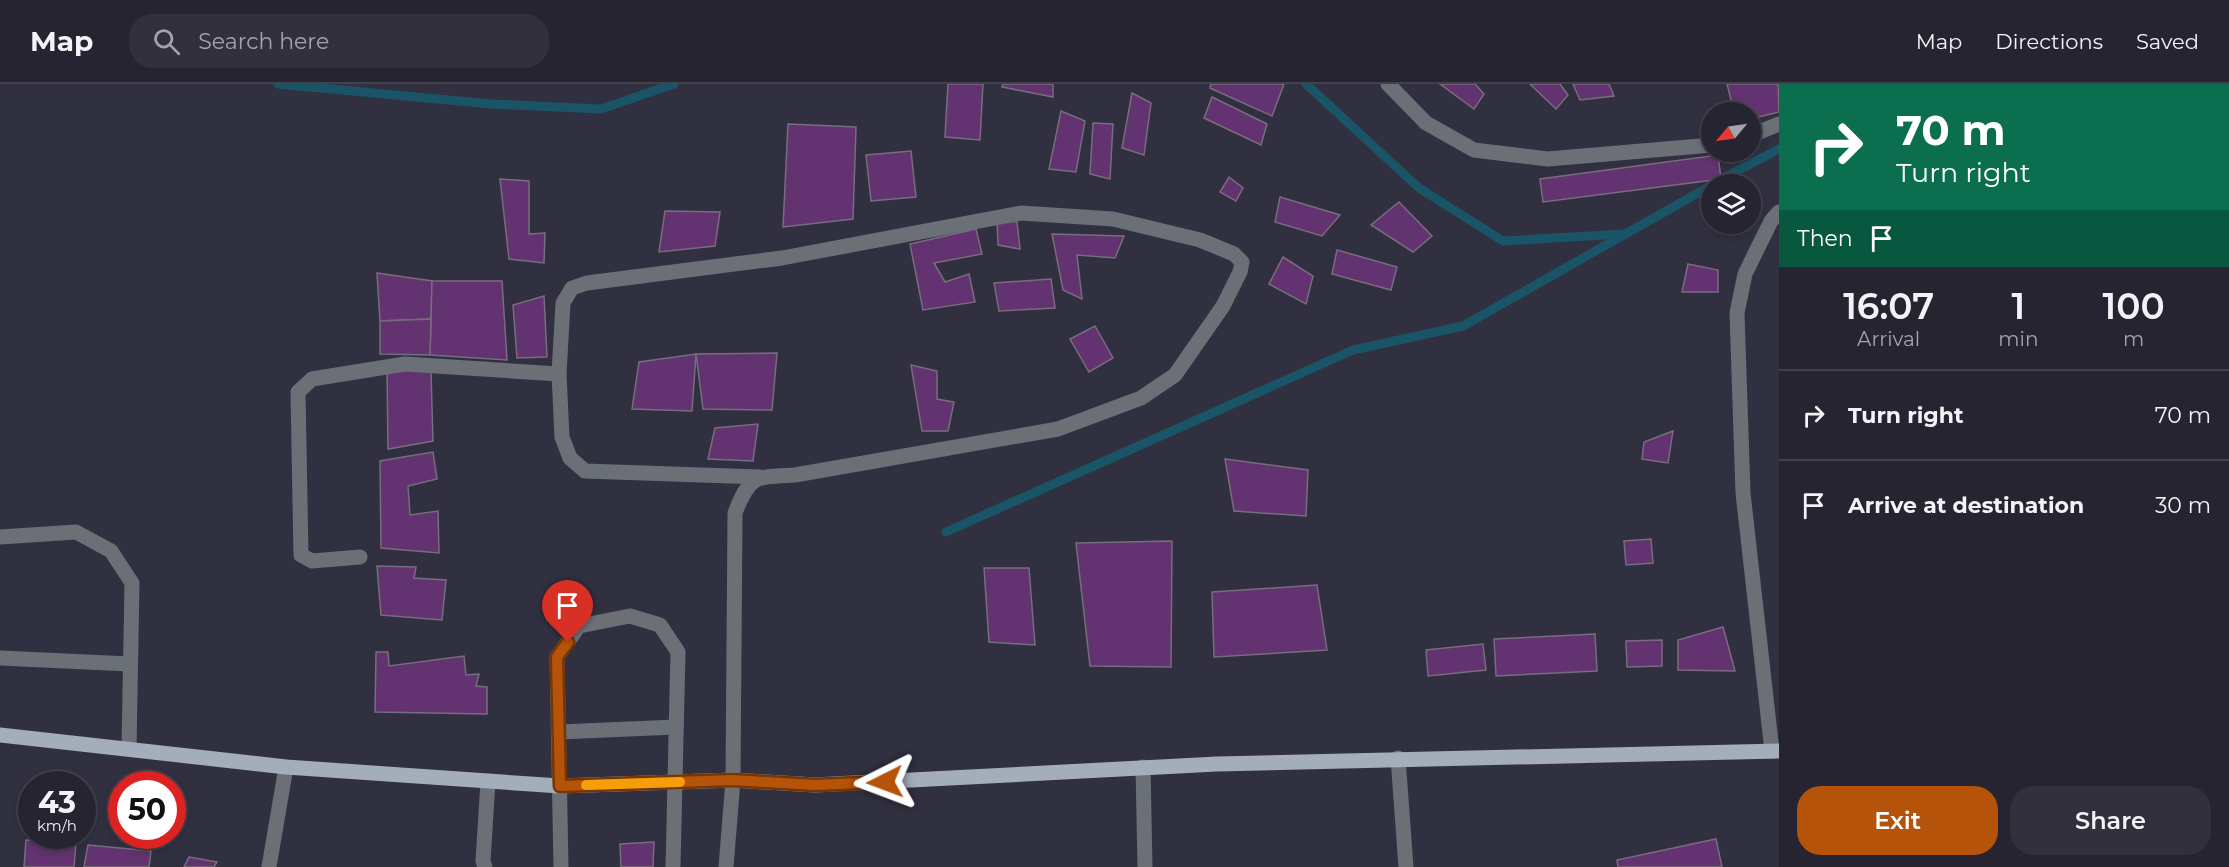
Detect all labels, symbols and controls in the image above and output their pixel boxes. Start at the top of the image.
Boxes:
search box [129,14,549,68]
text: Map [30,24,93,58]
icon: search [150,25,183,58]
text: Search here [198,28,329,55]
text: Map [1916,29,1962,54]
text: Directions [1995,29,2103,54]
text: Saved [2136,29,2199,54]
north arrow [1701,102,1761,162]
map controls [1701,102,1761,234]
text: 70 m [1896,104,2006,156]
icon: right [1797,108,1875,186]
text: Turn right [1896,156,2031,189]
button: layers [1701,174,1761,234]
icon: arrive [1865,222,1898,255]
text: Then [1797,225,1853,252]
text: 16:07 [1843,284,1934,328]
text: 1 [2012,284,2025,328]
text: 100 [2103,284,2165,328]
text: Arrival [1857,327,1920,351]
text: min [1998,327,2038,351]
text: m [2123,327,2144,351]
icon: right [1797,399,1830,432]
text: Turn right [1848,402,1963,429]
text: 70 m [2155,402,2211,429]
icon: arrive [1797,489,1830,522]
text: Arrive at destination [1848,492,2084,519]
text: 30 m [2155,492,2211,519]
pin [542,580,593,642]
icon: arrive [551,589,584,622]
position arrow [853,750,917,814]
speed limit sign: 50 [108,771,186,849]
text: 43 [38,784,76,821]
button: Exit [1797,786,1998,855]
button: Share [2010,786,2211,855]
text: km/h [37,816,77,835]

